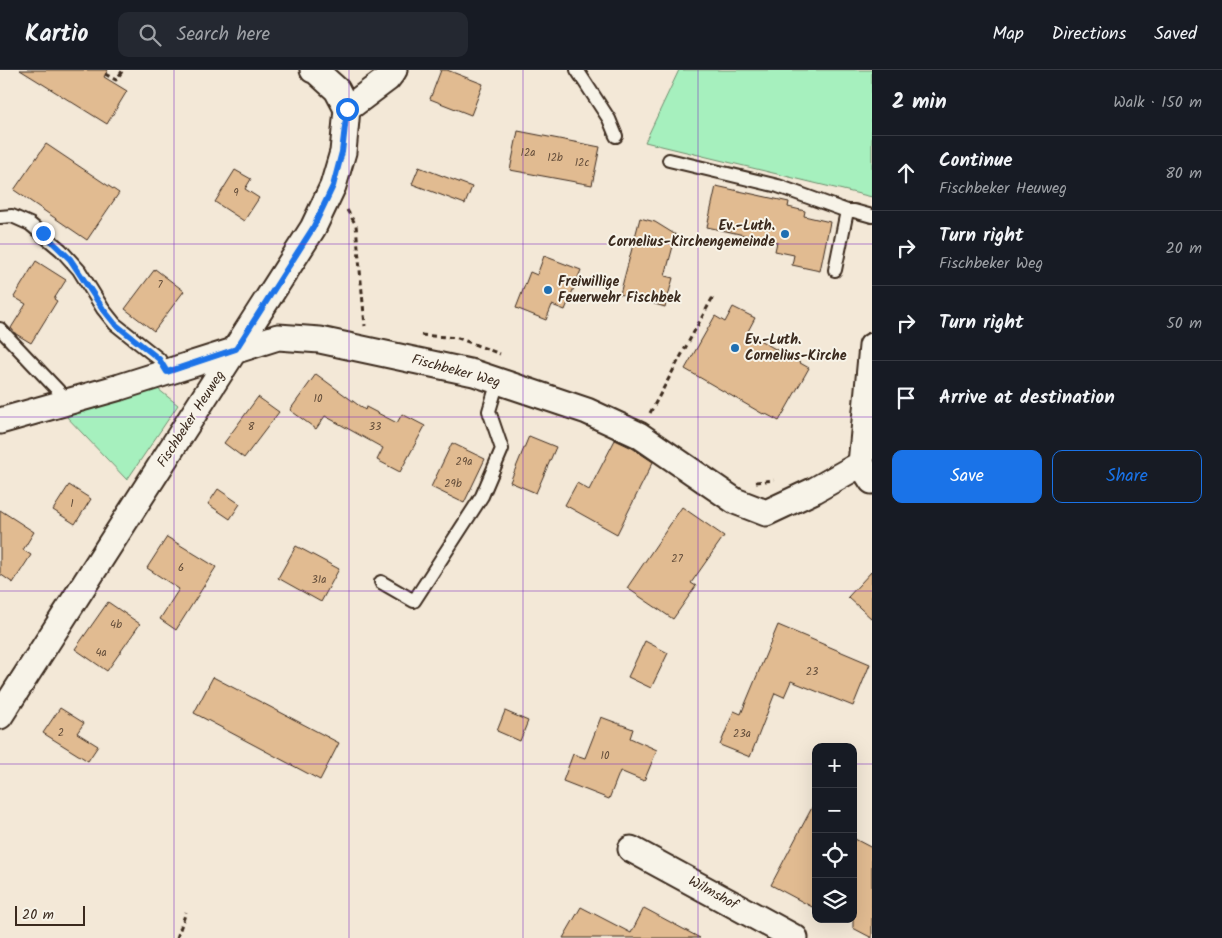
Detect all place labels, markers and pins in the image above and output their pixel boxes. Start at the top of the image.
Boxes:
place label: Ev.-Luth. Cornelius-Kirchengemeinde [608,215,775,253]
marker: Ev.-Luth. Cornelius-Kirchengemeinde [779,228,791,240]
place label: Freiwillige Feuerwehr Fischbek [558,271,681,309]
marker: Freiwillige Feuerwehr Fischbek [542,284,554,296]
place label: Ev.-Luth. Cornelius-Kirche [745,329,847,367]
marker: Ev.-Luth. Cornelius-Kirche [729,342,741,354]

